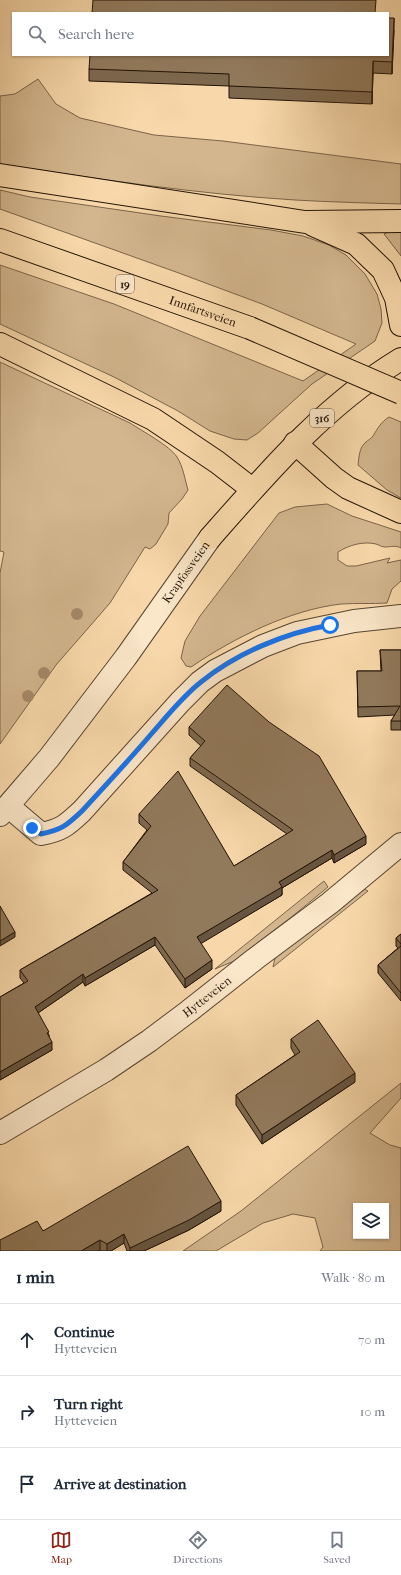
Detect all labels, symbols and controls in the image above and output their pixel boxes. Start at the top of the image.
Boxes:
search box [12,12,389,56]
icon: search [26,23,48,45]
text: Search here [58,25,134,43]
road number: 19 [116,275,134,293]
street label: Innfartsveien [167,293,238,330]
road number: 316 [310,409,334,427]
street label: Krapfossveien [159,538,213,606]
route start [321,616,339,634]
route end [23,819,41,837]
street label: Hytteveien [180,973,234,1020]
map controls [353,1203,389,1239]
button: layers [353,1203,389,1239]
text: 1 min [16,1267,55,1287]
text: Walk · 80 m [321,1270,385,1285]
text: Continue [54,1323,114,1341]
icon: ahead [16,1329,38,1351]
text: 70 m [358,1332,385,1347]
text: Hytteveien [54,1341,117,1356]
text: Turn right [54,1395,123,1413]
icon: right [16,1401,38,1423]
text: 10 m [360,1404,385,1419]
text: Hytteveien [54,1413,117,1428]
icon: arrive [16,1473,38,1495]
text: Arrive at destination [54,1475,186,1493]
tab: Map [50,1529,72,1566]
tab: Directions [173,1529,223,1566]
tab: Saved [323,1529,351,1566]

